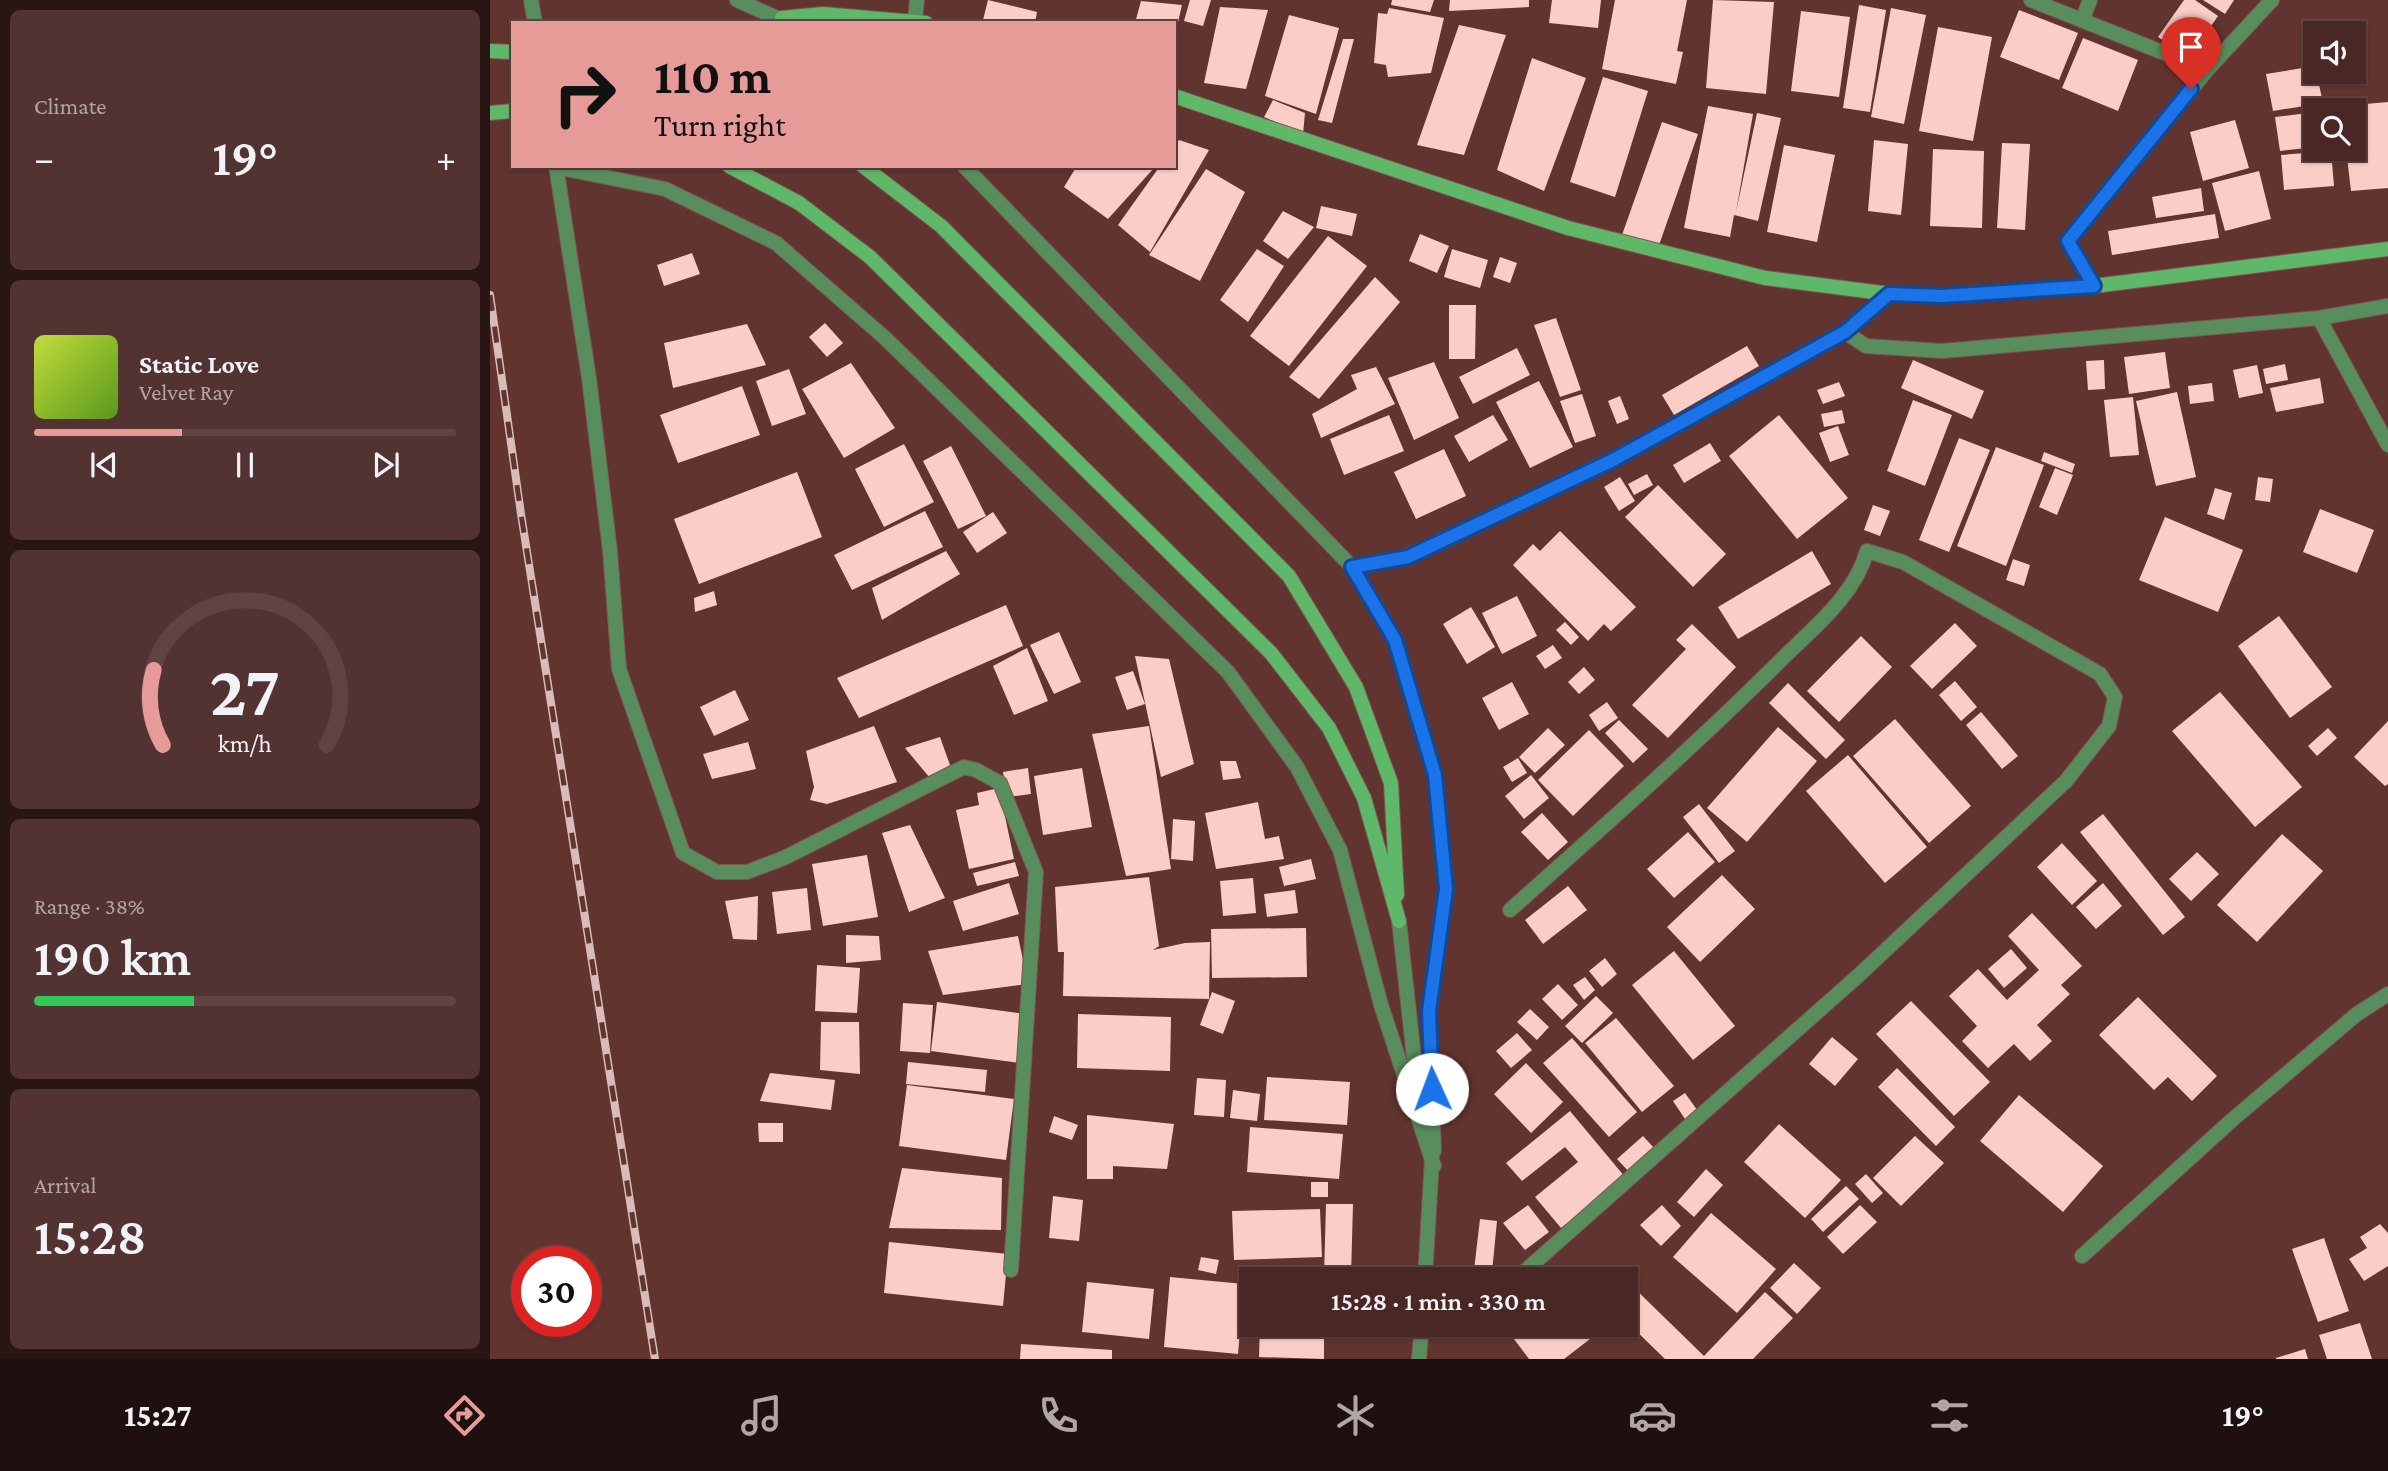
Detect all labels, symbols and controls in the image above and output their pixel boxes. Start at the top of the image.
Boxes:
pin [2161,17,2221,89]
map controls [2303,21,2366,161]
button: sound [2303,21,2366,84]
icon: arrive [2172,28,2210,66]
icon: right [539,49,630,140]
text: 110 m [654,49,771,104]
text: Climate [34,93,106,119]
button: search [2303,98,2366,161]
text: Turn right [654,107,786,143]
text: 19° [212,128,278,186]
text: − [34,137,54,179]
text: + [436,137,456,179]
text: Static Love [139,350,259,379]
text: Velvet Ray [139,379,233,405]
icon: previous [85,446,123,484]
icon: pause [226,446,264,484]
icon: next [367,446,405,484]
text: 27 [210,651,280,732]
text: km/h [218,730,272,757]
text: Range · 38% [34,893,145,919]
text: 190 km [34,928,191,986]
position arrow [1395,1052,1469,1126]
text: Arrival [34,1172,97,1198]
text: 15:28 [34,1207,146,1265]
speed limit sign: 30 [511,1246,602,1337]
text: 15:28 · 1 min · 330 m [1331,1287,1546,1316]
icon: directions [440,1391,489,1440]
icon: music [737,1391,786,1440]
icon: phone [1034,1391,1083,1440]
icon: climate [1331,1391,1380,1440]
icon: car [1628,1391,1677,1440]
icon: filters [1925,1391,1974,1440]
text: 15:27 [124,1397,192,1433]
text: 19° [2222,1397,2264,1433]

